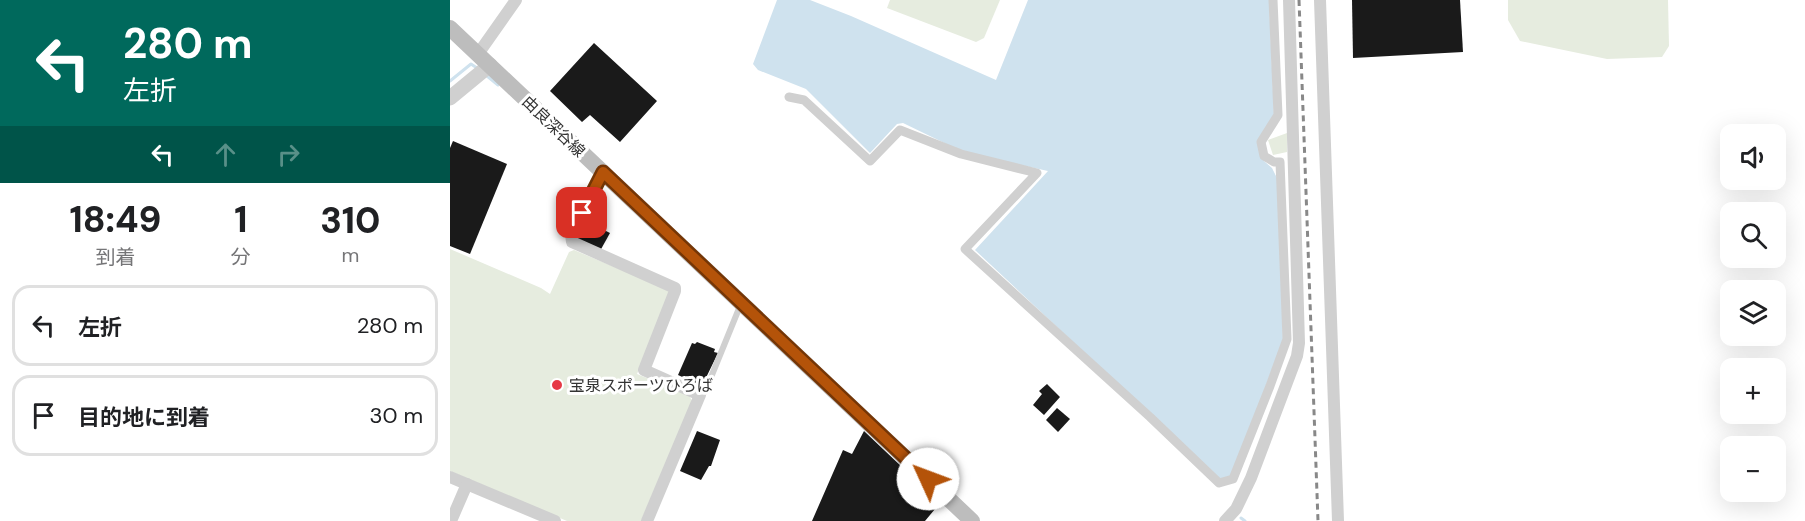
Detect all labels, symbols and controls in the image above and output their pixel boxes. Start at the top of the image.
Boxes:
text: 280 m [123,16,253,71]
icon: left [24,24,102,102]
text: 左折 [123,73,177,108]
street label: 由良深谷線 [518,91,590,162]
map controls [1720,124,1786,502]
button: sound [1720,124,1786,190]
icon: left [146,138,179,171]
icon: ahead [209,138,242,171]
icon: right [272,138,305,171]
pin [556,187,607,238]
text: 18:49 [69,196,161,243]
text: 1 [234,196,248,243]
icon: arrive [565,196,598,229]
text: 310 [320,197,381,244]
button: search [1720,202,1786,268]
text: m [342,242,359,268]
text: 到着 [95,244,135,270]
text: 分 [231,244,251,270]
button: layers [1720,280,1786,346]
icon: left [27,309,60,342]
text: 280 m [357,311,423,340]
text: 左折 [78,313,122,342]
button: + [1720,358,1786,424]
place label: 宝泉スポーツひろば [569,375,713,396]
marker: 宝泉スポーツひろば [550,378,564,392]
icon: arrive [27,399,60,432]
text: 30 m [369,401,423,430]
text: 目的地に到着 [78,403,210,432]
button: − [1720,436,1786,502]
position arrow [896,447,960,511]

